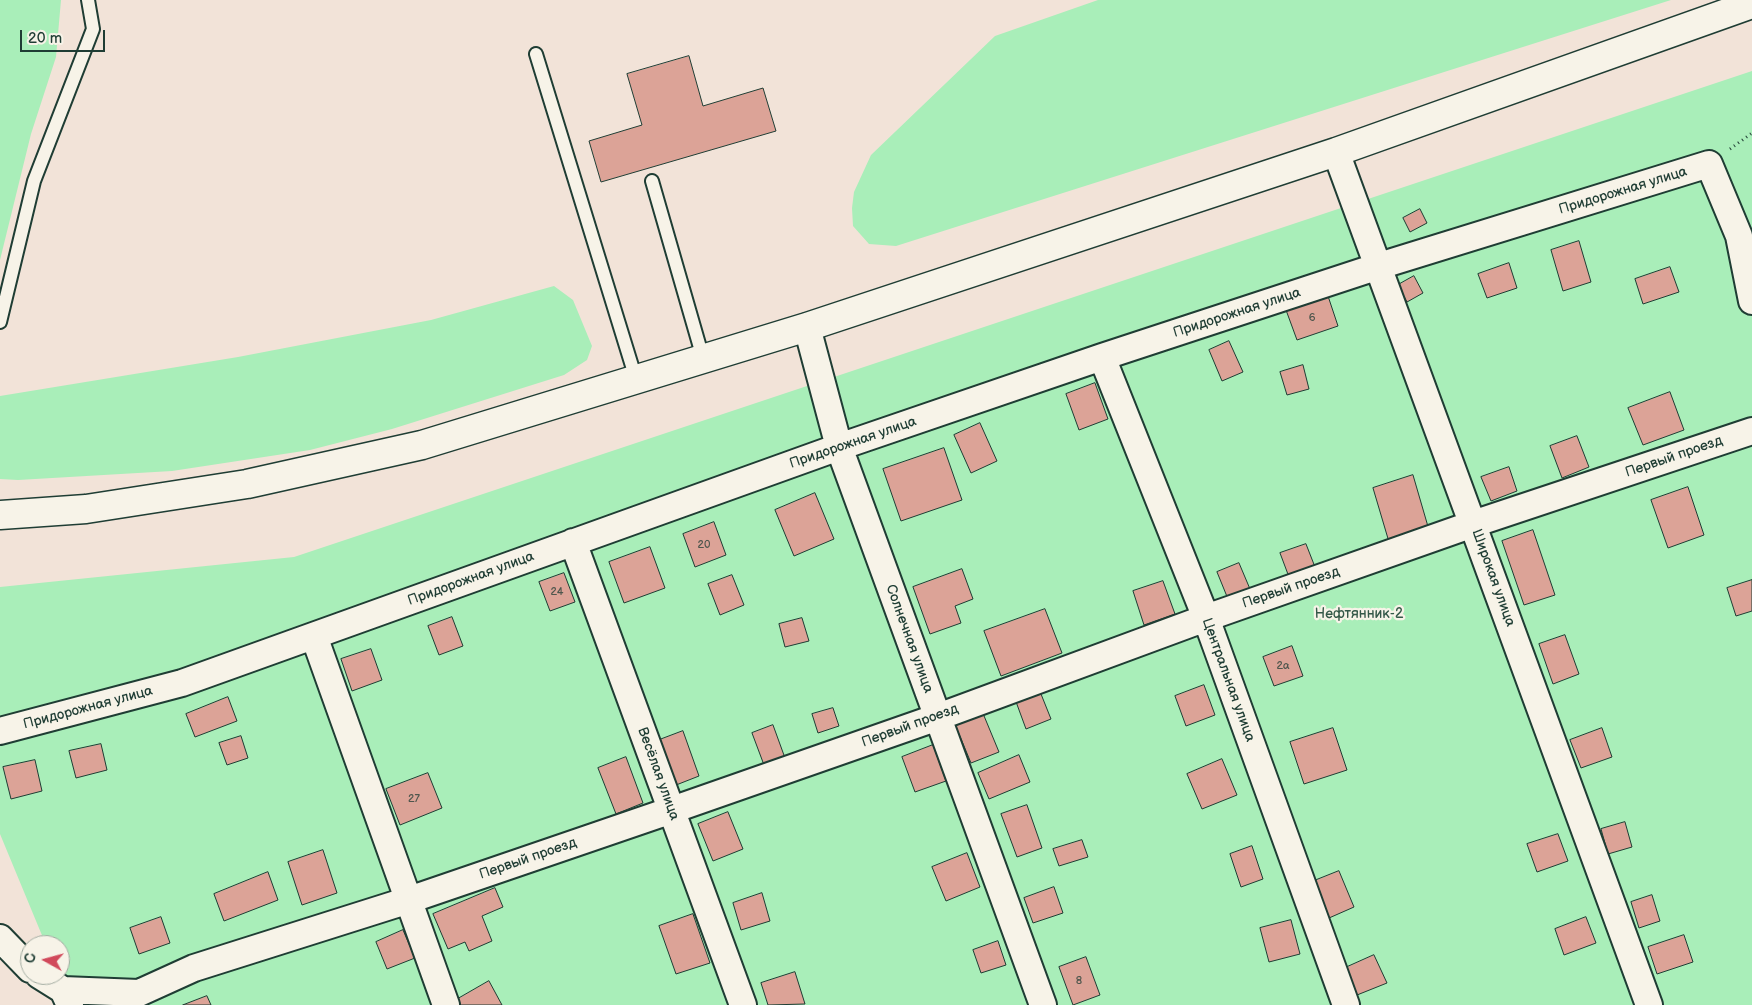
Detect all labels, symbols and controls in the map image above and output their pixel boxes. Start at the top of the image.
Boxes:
scale bar [22,20,108,52]
text: 20 m [28,29,62,48]
street label: Придорожная улица [1557,163,1689,219]
street label: Придорожная улица [1171,284,1303,342]
house number: 6 [1309,311,1315,325]
street label: Придорожная улица [787,413,919,473]
street label: Первый проезд [1623,433,1725,481]
street label: Широкая улица [1468,527,1518,629]
house number: 20 [698,538,710,552]
street label: Придорожная улица [406,548,536,610]
street label: Первый проезд [1240,564,1342,612]
street label: Солнечная улица [882,583,936,695]
house number: 24 [550,585,564,599]
park label: Нефтянник-2 [1315,606,1403,622]
street label: Центральная улица [1198,616,1258,744]
house number: 2а [1277,659,1289,673]
street label: Придорожная улица [21,683,155,733]
street label: Первый проезд [859,701,961,751]
street label: Весёлая улица [633,725,683,823]
house number: 27 [408,792,420,806]
street label: Первый проезд [477,835,579,883]
north arrow [20,935,70,985]
text: С [22,952,40,964]
house number: 8 [1076,974,1082,988]

